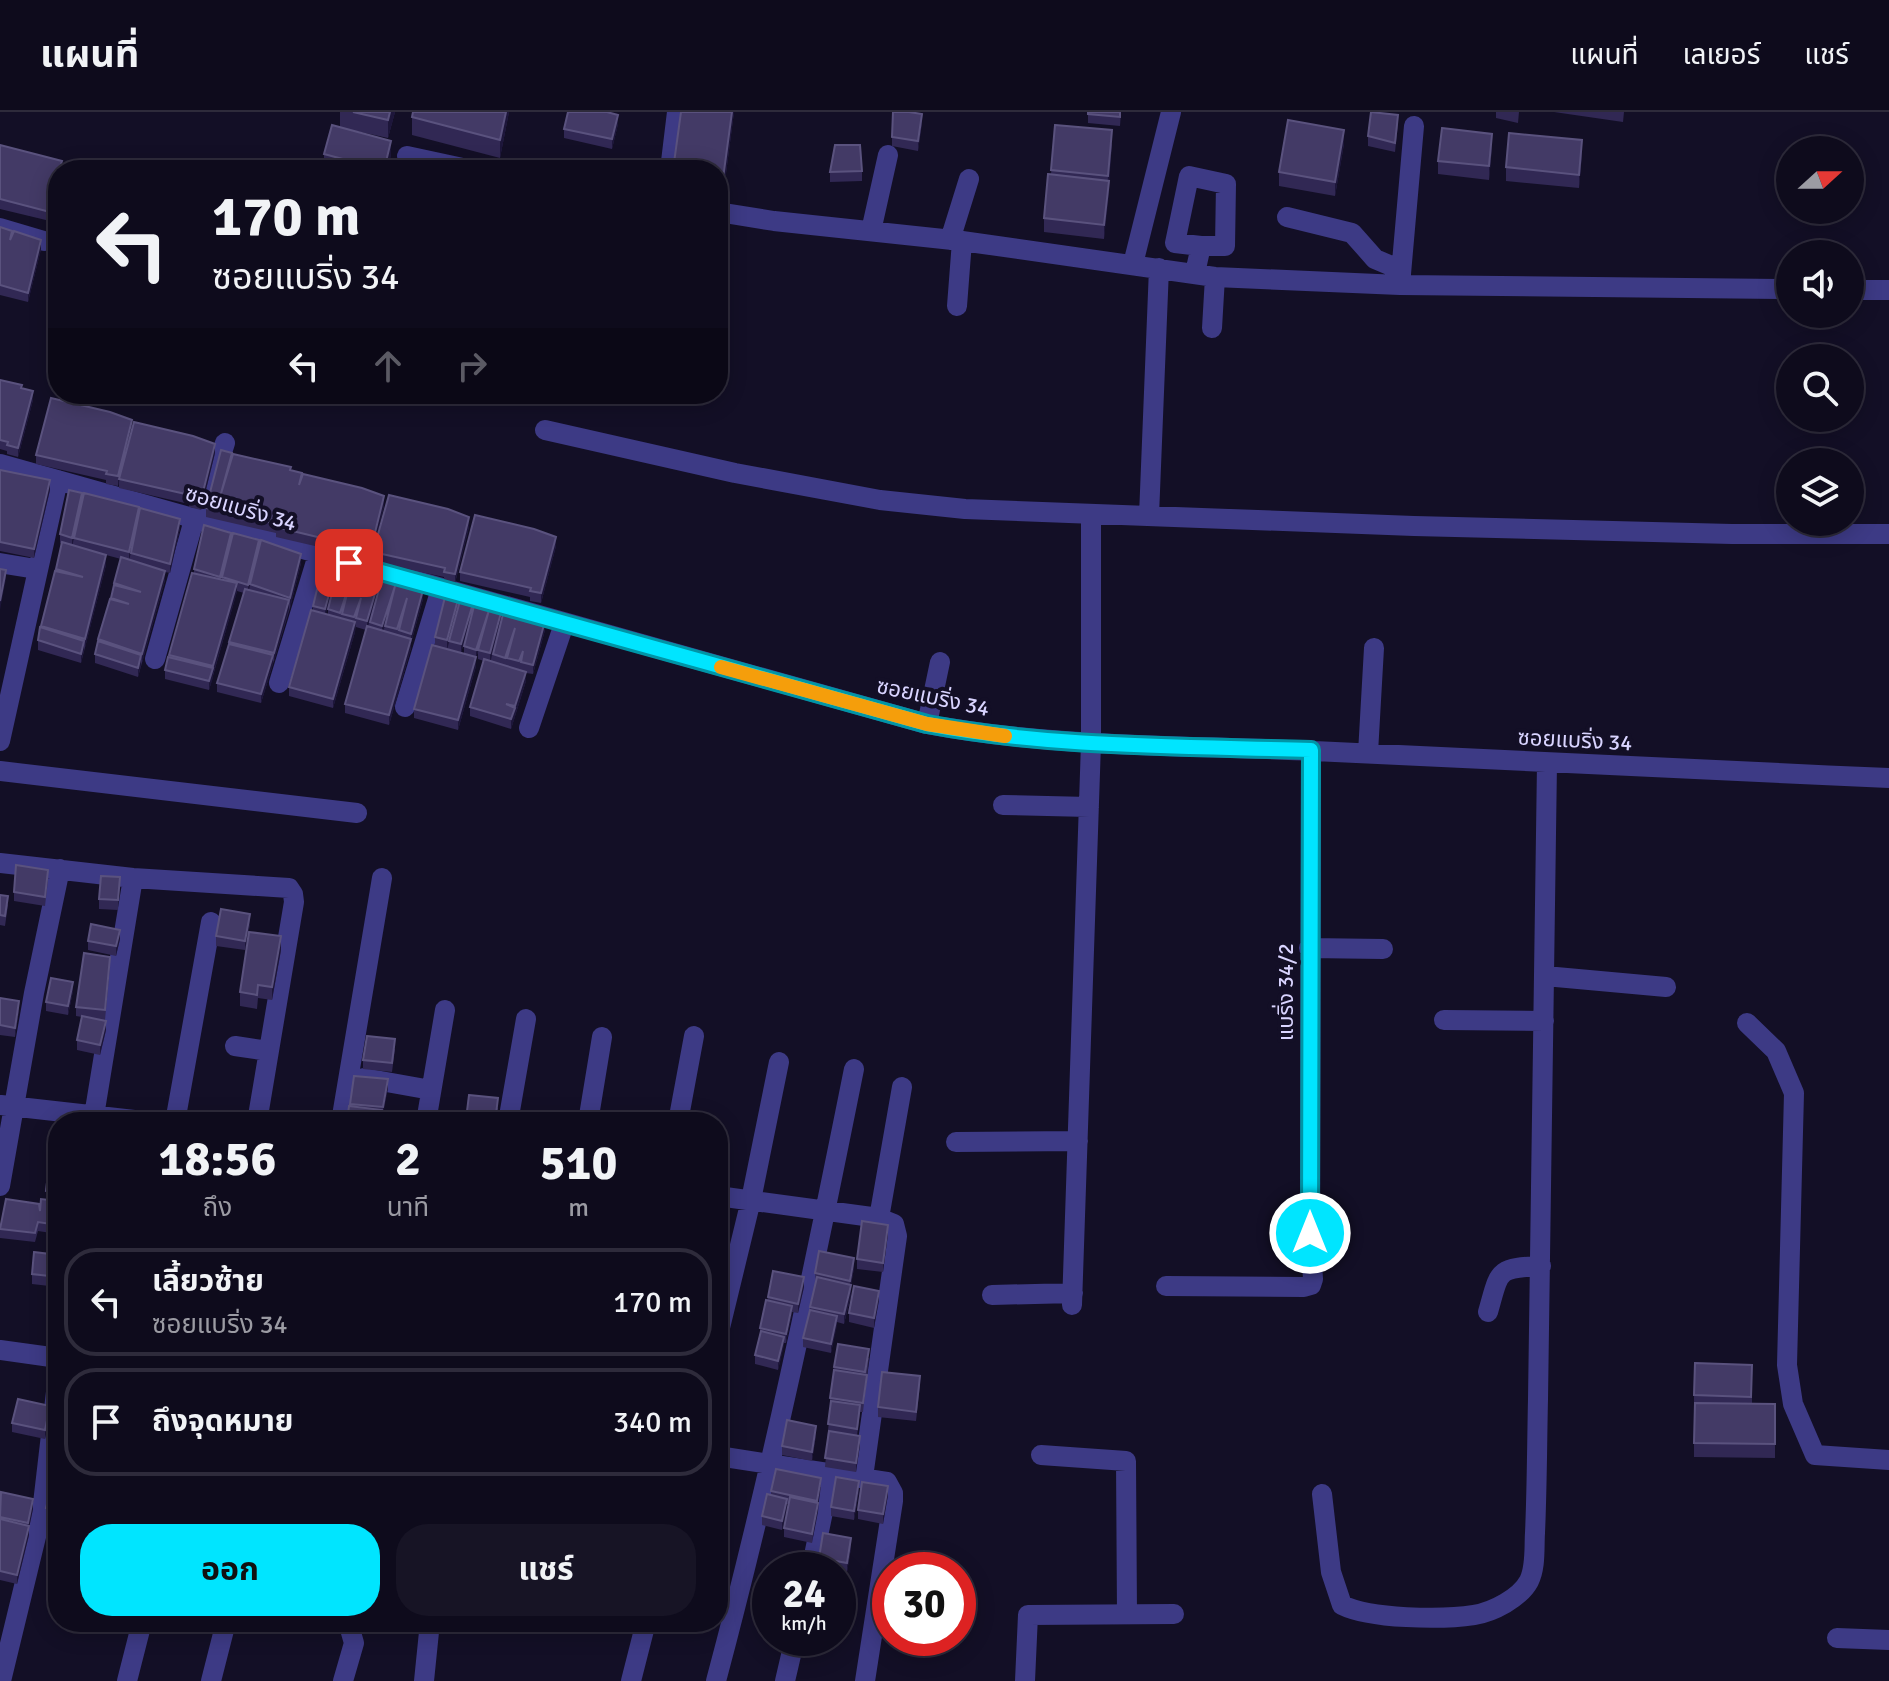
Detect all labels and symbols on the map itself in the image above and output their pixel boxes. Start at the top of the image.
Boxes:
north arrow [1776,136,1864,224]
street label: ซอยแบริ่ง 34 [182,479,300,537]
pin [315,529,383,597]
street label: ซอยแบริ่ง 34 [874,671,992,722]
street label: ซอยแบริ่ง 34 [1517,723,1633,756]
street label: แบริ่ง 34/2 [1271,943,1299,1041]
position arrow [1268,1191,1352,1275]
speed limit sign: 30 [872,1552,976,1656]

